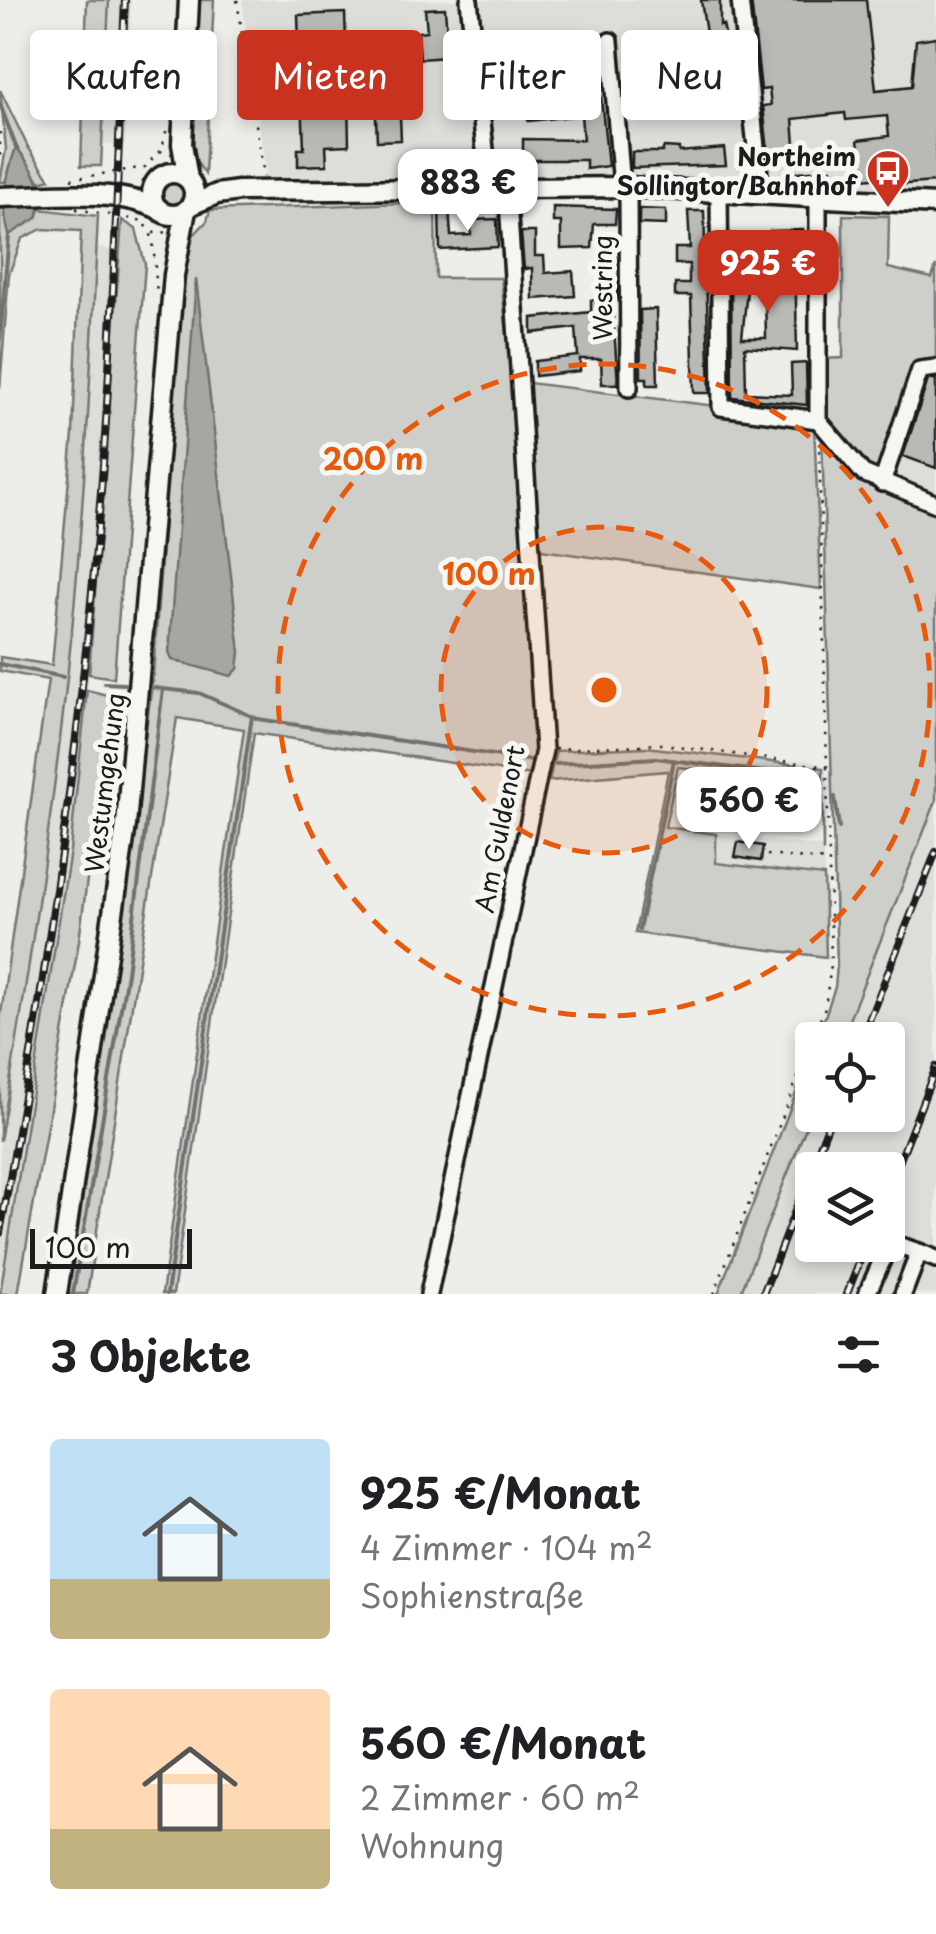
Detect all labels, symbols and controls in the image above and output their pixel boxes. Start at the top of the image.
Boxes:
chip: Kaufen [30,30,217,120]
chip: Mieten [237,30,423,120]
chip: Filter [443,30,601,120]
chip: Neu [621,30,758,120]
place label: Northeim Sollingtor/Bahnhof [617,137,859,204]
bus stop icon: Northeim Sollingtor/Bahnhof [865,148,911,209]
pin: 883 € [398,149,538,234]
text: 883 € [420,157,516,205]
pin: 925 € [698,230,838,315]
street label: Westring [583,235,621,341]
text: 925 € [720,238,816,286]
text: 200 m [323,435,423,480]
text: 100 m [442,550,536,595]
centre of rings [586,672,622,708]
street label: Westumgehung [74,691,134,875]
street label: Am Guldenort [464,742,534,916]
pin: 560 € [679,767,819,852]
text: 560 € [699,775,799,823]
map controls [795,1022,905,1262]
button: locate [795,1022,905,1132]
button: layers [795,1152,905,1262]
scale bar [30,1224,192,1268]
text: 100 m [45,1225,131,1268]
text: 3 Objekte [50,1323,251,1386]
icon: filters [831,1327,886,1382]
text: 925 €/Monat [360,1460,641,1523]
icon: home [130,1479,250,1599]
text: 4 Zimmer · 104 m² [360,1523,653,1571]
text: Sophienstraße [360,1571,584,1619]
text: 560 €/Monat [360,1710,647,1773]
icon: home [130,1729,250,1849]
text: 2 Zimmer · 60 m² [360,1773,640,1821]
text: Wohnung [360,1821,504,1869]

